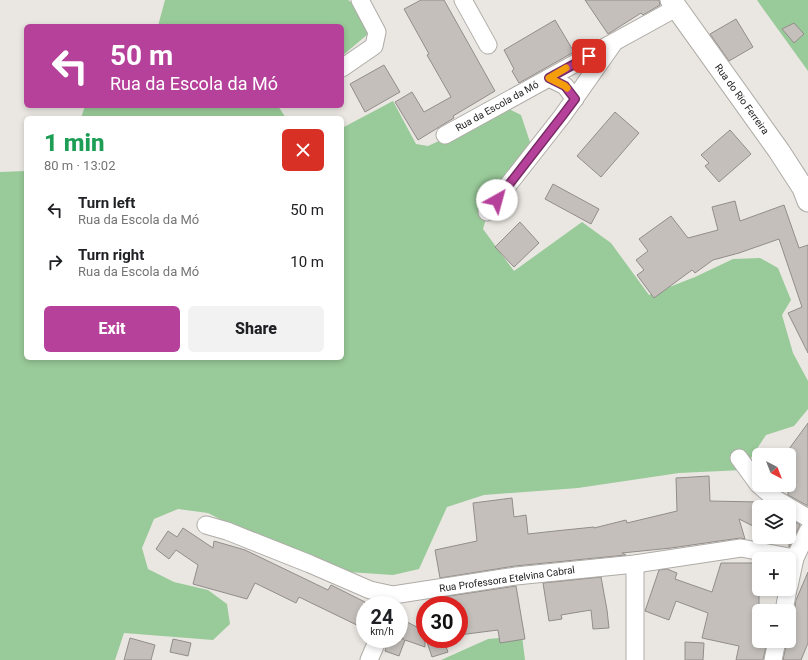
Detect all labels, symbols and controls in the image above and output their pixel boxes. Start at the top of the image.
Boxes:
text: 50 m [110,39,173,72]
pin [572,39,606,73]
icon: left [44,40,96,92]
icon: arrive [578,45,600,67]
street label: Rua do Rio Ferreira [713,62,771,136]
text: Rua da Escola da Mó [110,73,278,94]
street label: Rua da Escola da Mó [454,78,541,133]
text: 1 min [44,129,105,157]
button: close [282,129,324,171]
text: 80 m · 13:02 [44,158,115,173]
position arrow [476,179,518,221]
text: Turn left [78,194,135,212]
icon: left [44,199,66,221]
text: 50 m [290,201,324,219]
text: Rua da Escola da Mó [78,212,199,227]
text: Turn right [78,246,144,264]
icon: right [44,251,66,273]
text: 10 m [290,253,324,271]
text: Rua da Escola da Mó [78,264,199,279]
button: Exit [44,306,180,352]
button: Share [188,306,324,352]
north arrow [752,448,796,492]
map controls [752,448,796,648]
button: layers [752,500,796,544]
button: + [752,552,796,596]
street label: Rua Professora Etelvina Cabral [439,564,575,594]
speed limit sign: 30 [416,596,468,648]
button: − [752,604,796,648]
text: 24 [371,605,393,629]
text: km/h [370,626,394,637]

